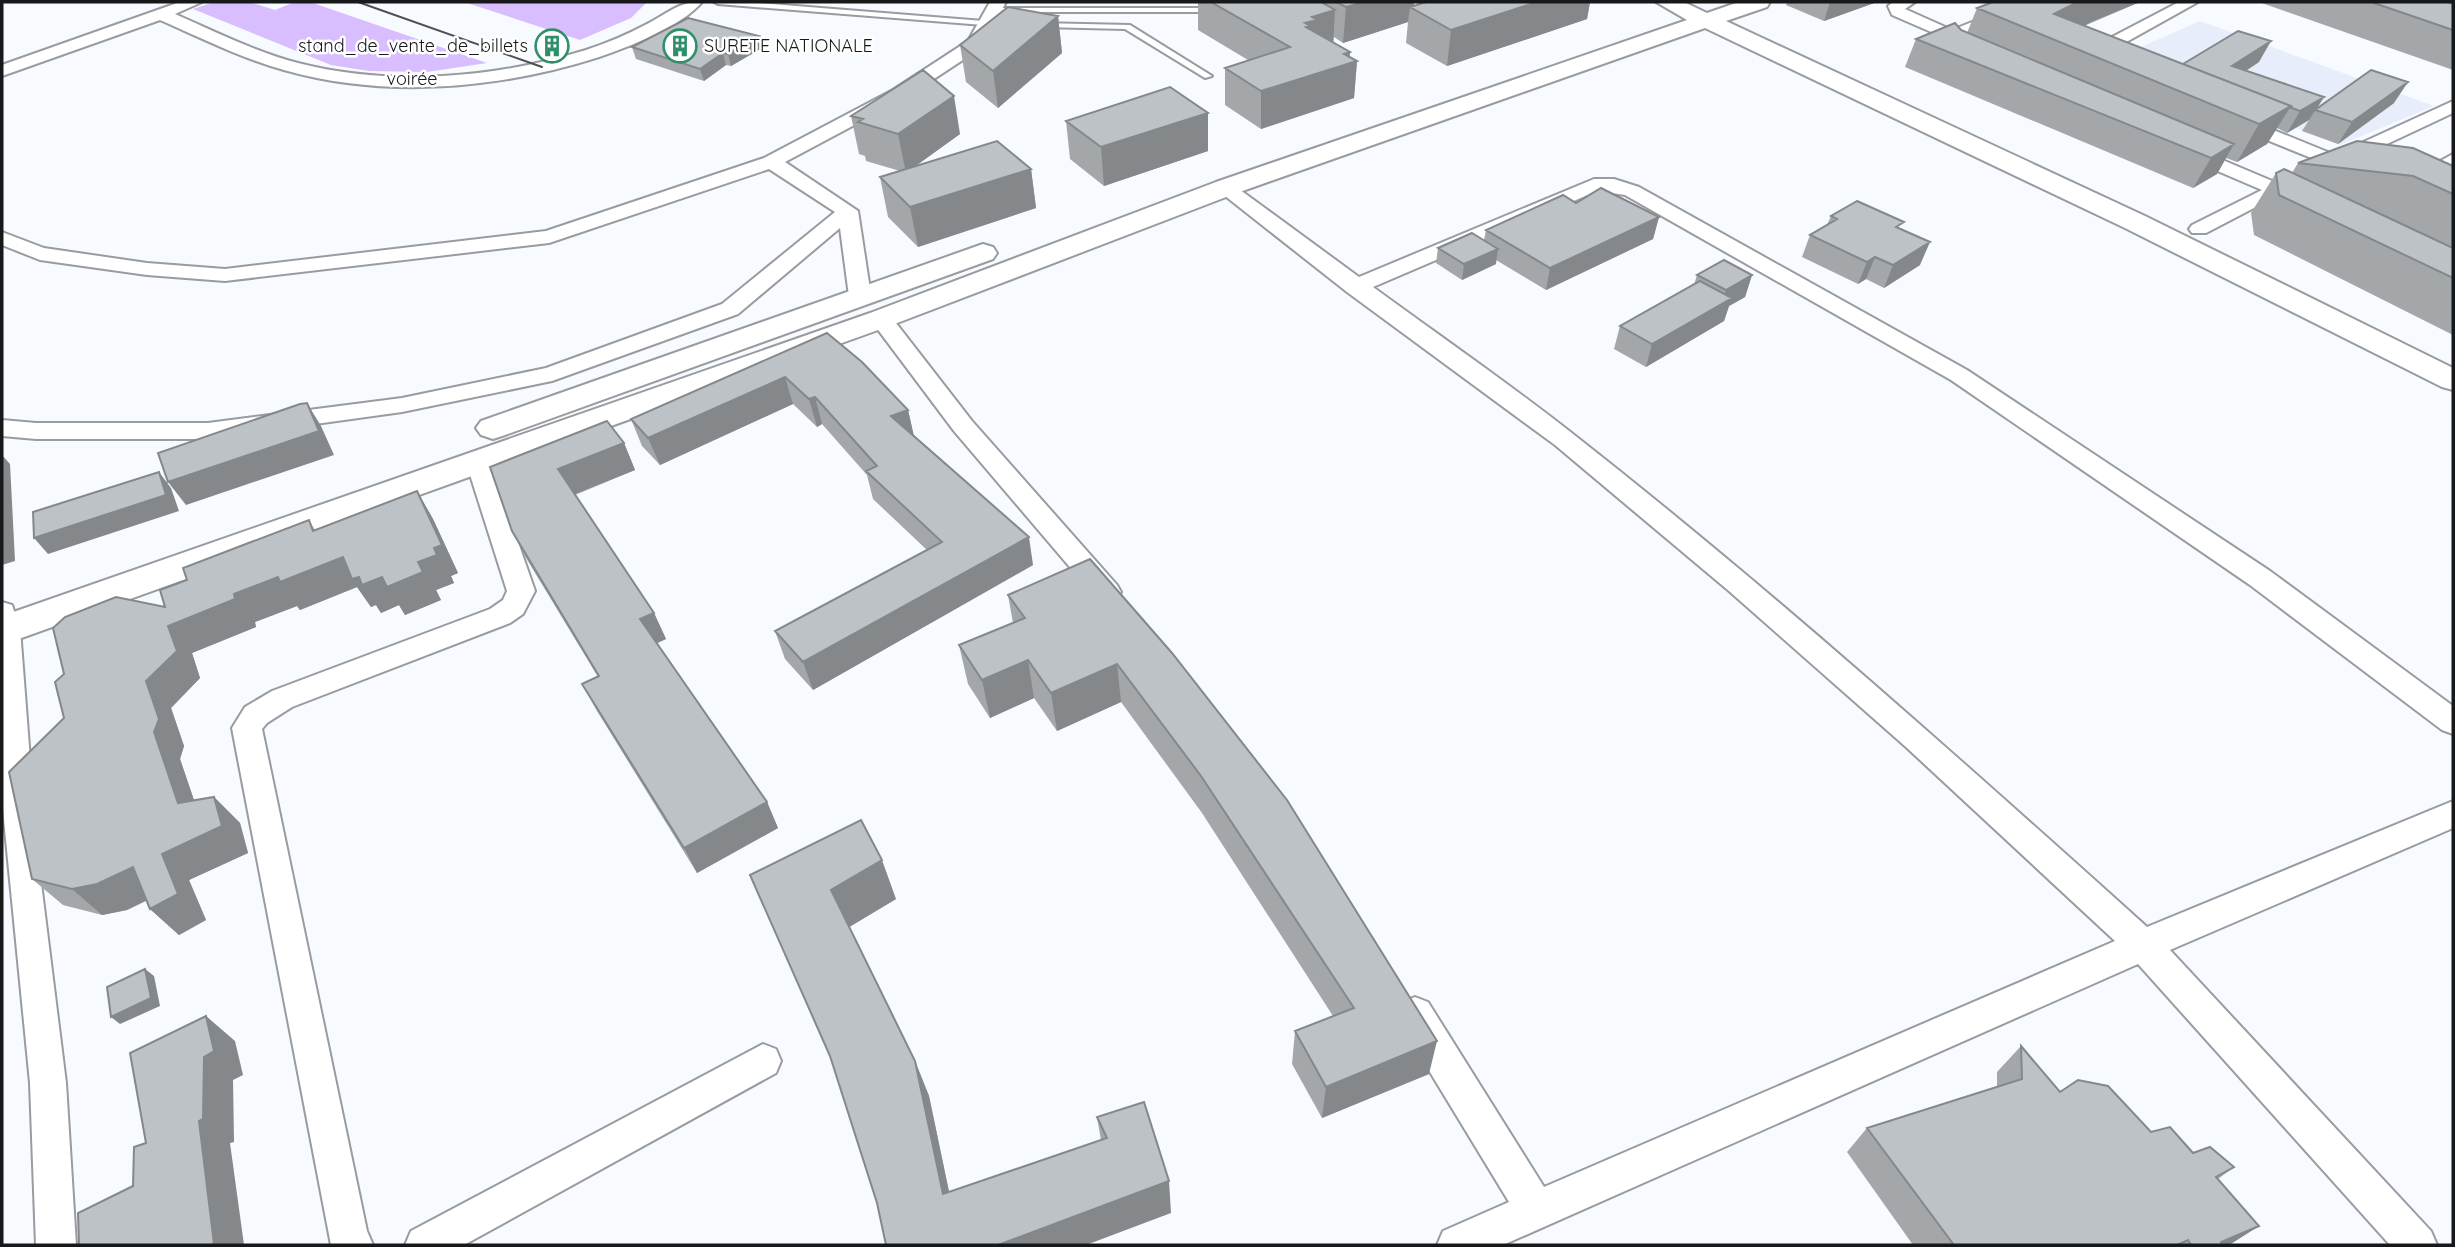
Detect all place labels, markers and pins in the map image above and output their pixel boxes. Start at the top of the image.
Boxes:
building icon: stand_de_vente_de_billets [533,27,571,65]
building icon: SURETE NATIONALE [661,27,699,65]
place label: stand_de_vente_de_billets [298,34,528,57]
place label: SURETE NATIONALE [704,34,873,57]

